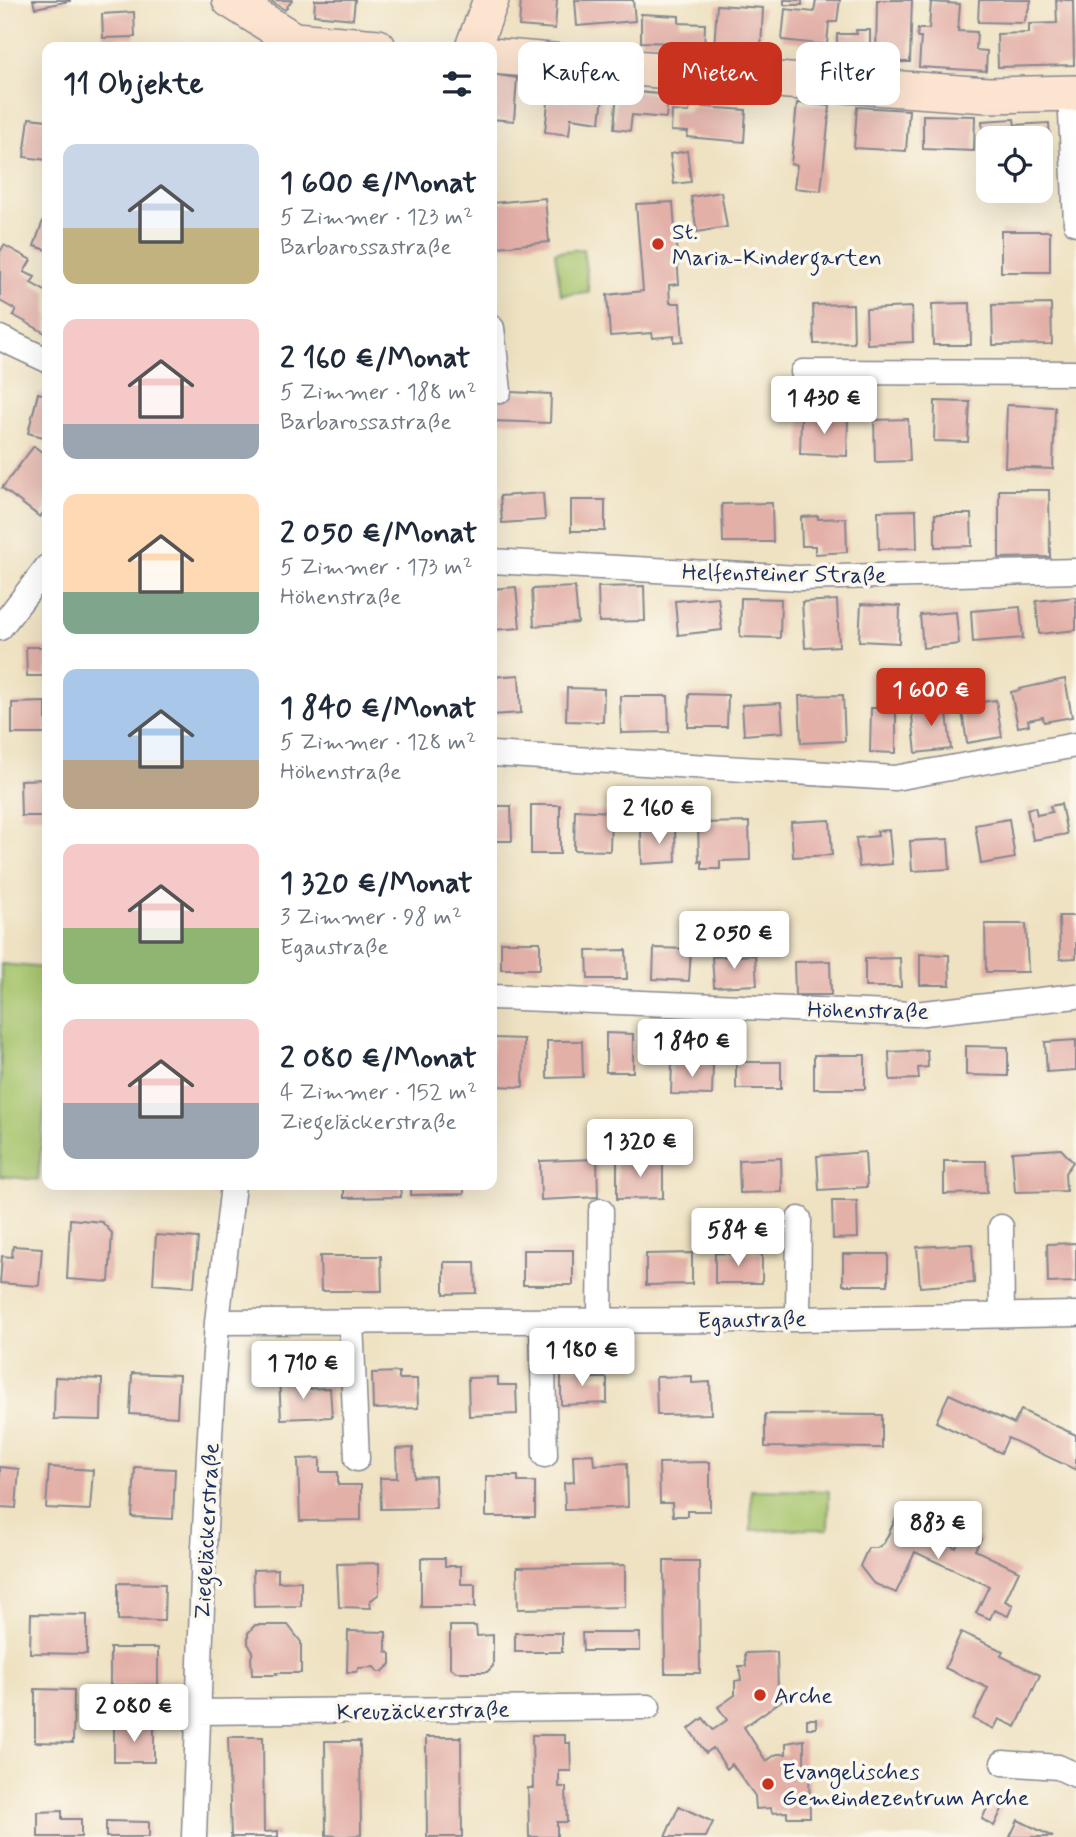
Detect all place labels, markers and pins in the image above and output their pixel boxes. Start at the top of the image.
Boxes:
place label: St. Maria-Kindergarten [672,218,882,276]
marker: St. Maria-Kindergarten [650,236,666,252]
pin: 1 430 € [759,376,889,436]
pin: 1 600 € [866,668,996,728]
pin: 2 160 € [594,786,724,846]
pin: 2 050 € [669,912,799,971]
pin: 1 840 € [627,1020,757,1079]
pin: 1 320 € [575,1120,705,1179]
pin: 584 € [689,1208,787,1268]
pin: 1 180 € [517,1328,647,1388]
pin: 1 710 € [238,1342,368,1401]
pin: 883 € [889,1502,987,1561]
place label: Arche [774,1682,833,1712]
pin: 2 080 € [69,1684,199,1744]
marker: Arche [752,1687,768,1703]
place label: Evangelisches Gemeindezentrum Arche [782,1758,1029,1814]
marker: Evangelisches Gemeindezentrum Arche [760,1776,776,1792]

